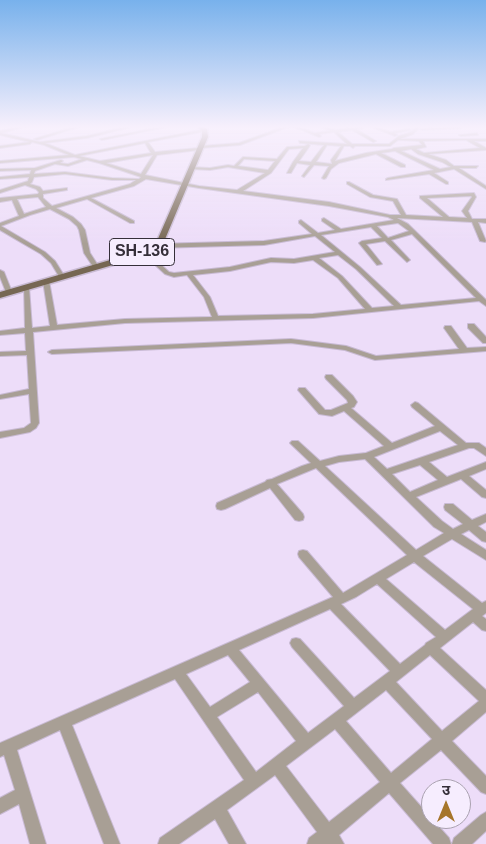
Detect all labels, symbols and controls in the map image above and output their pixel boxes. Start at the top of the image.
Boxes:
road number: SH-136 [110,238,174,266]
north arrow [421,779,471,829]
text: उ [442,782,450,798]

